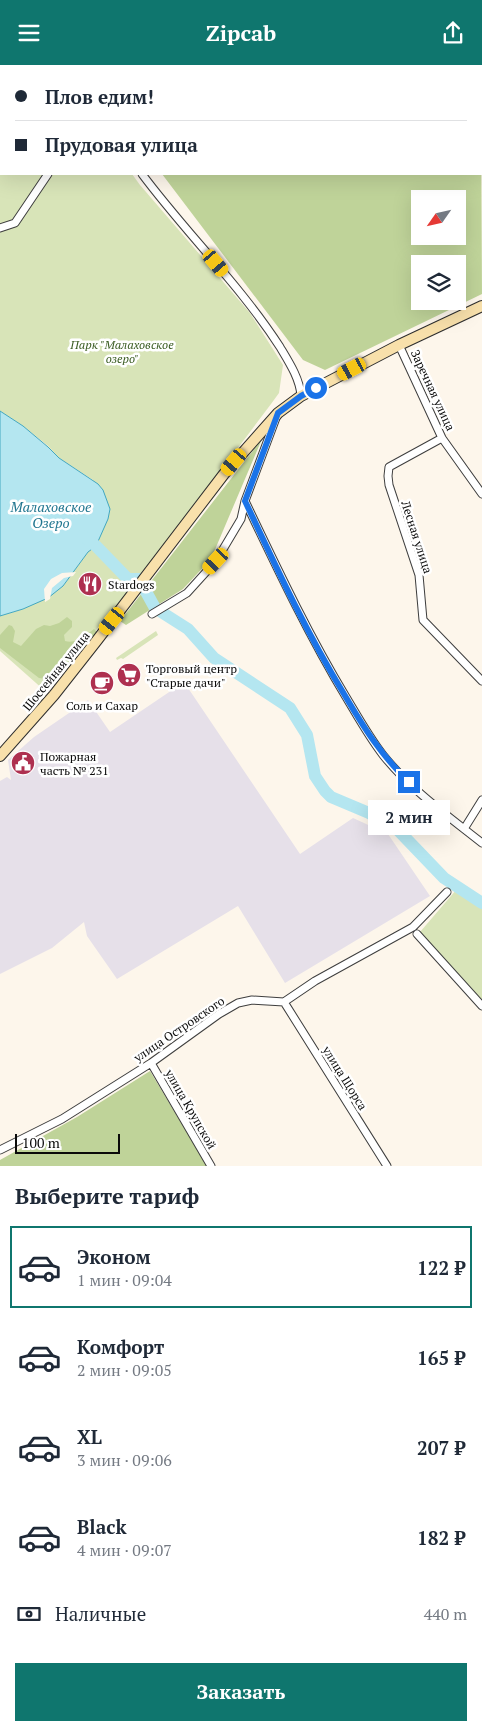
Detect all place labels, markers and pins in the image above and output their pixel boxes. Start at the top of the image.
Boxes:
restaurant icon: Stardogs [77,571,103,597]
place label: Stardogs [108,577,154,592]
place label: Торговый центр "Старые дачи" [146,661,237,690]
supermarket icon: Торговый центр "Старые дачи" [116,662,142,688]
cafe icon: Соль и Сахар [89,670,115,696]
place label: Соль и Сахар [66,698,138,713]
place label: Пожарная часть № 231 [40,749,109,778]
public building icon: Пожарная часть № 231 [10,750,36,776]

